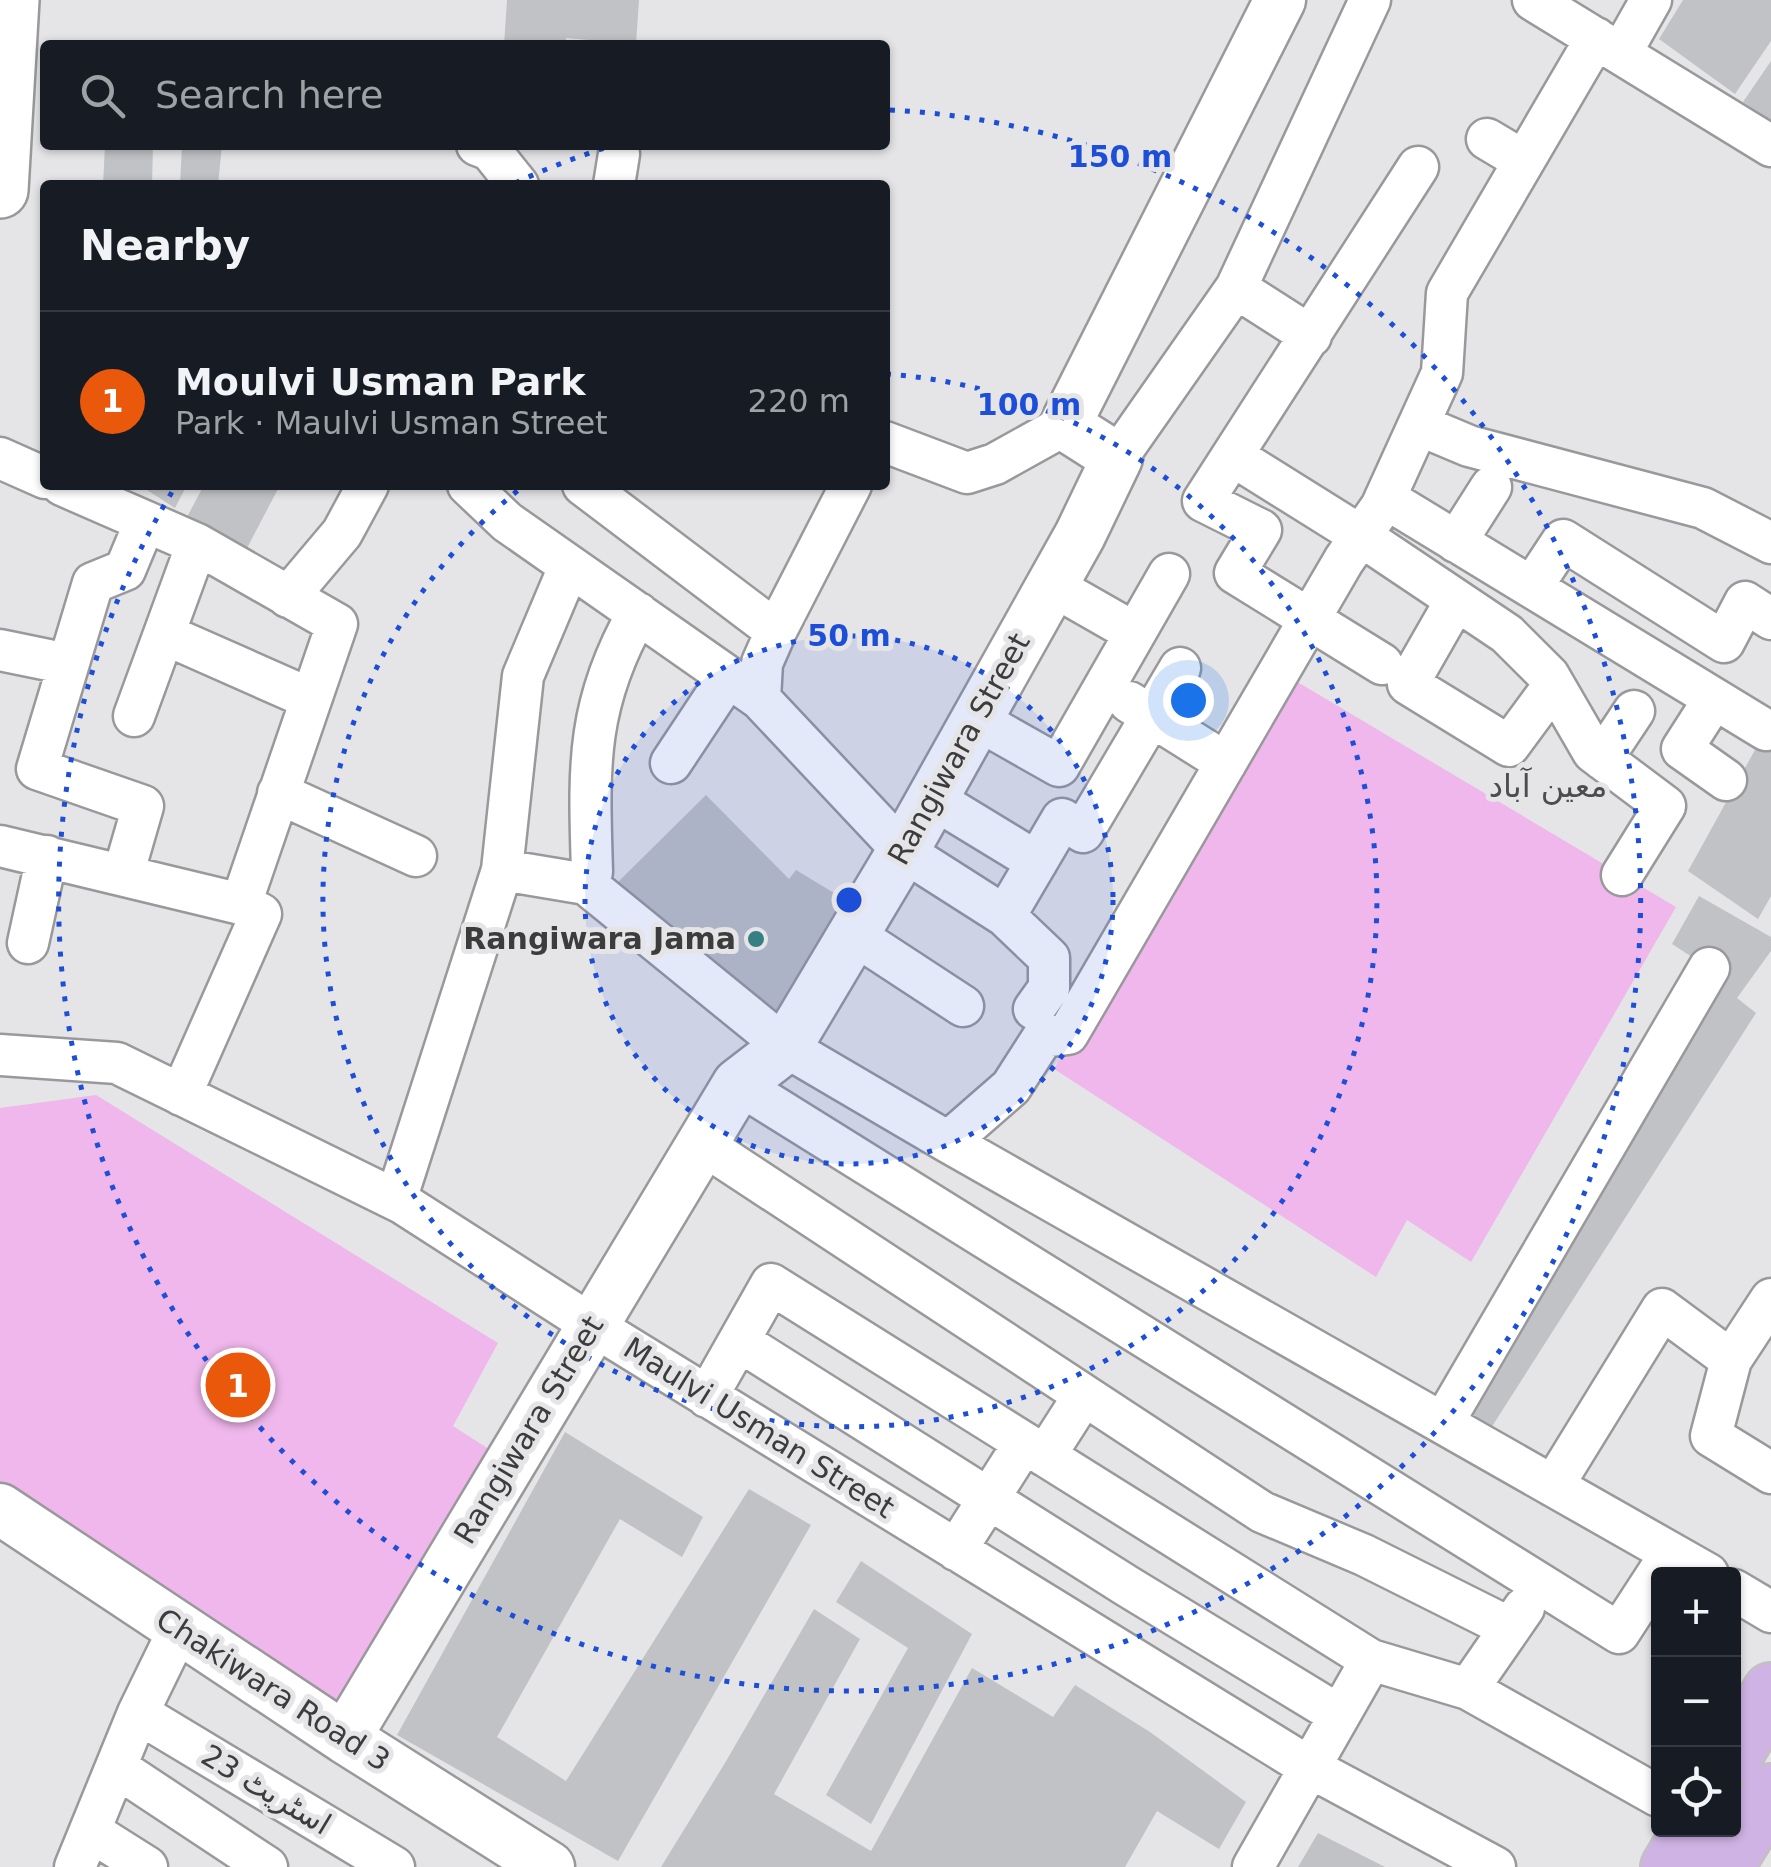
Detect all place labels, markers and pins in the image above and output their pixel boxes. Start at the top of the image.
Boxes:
centre of rings [831,882,867,918]
place label: Rangiwara Jama [463,921,736,956]
marker: Rangiwara Jama [745,928,767,950]
pin: 1 [206,1348,270,1422]

